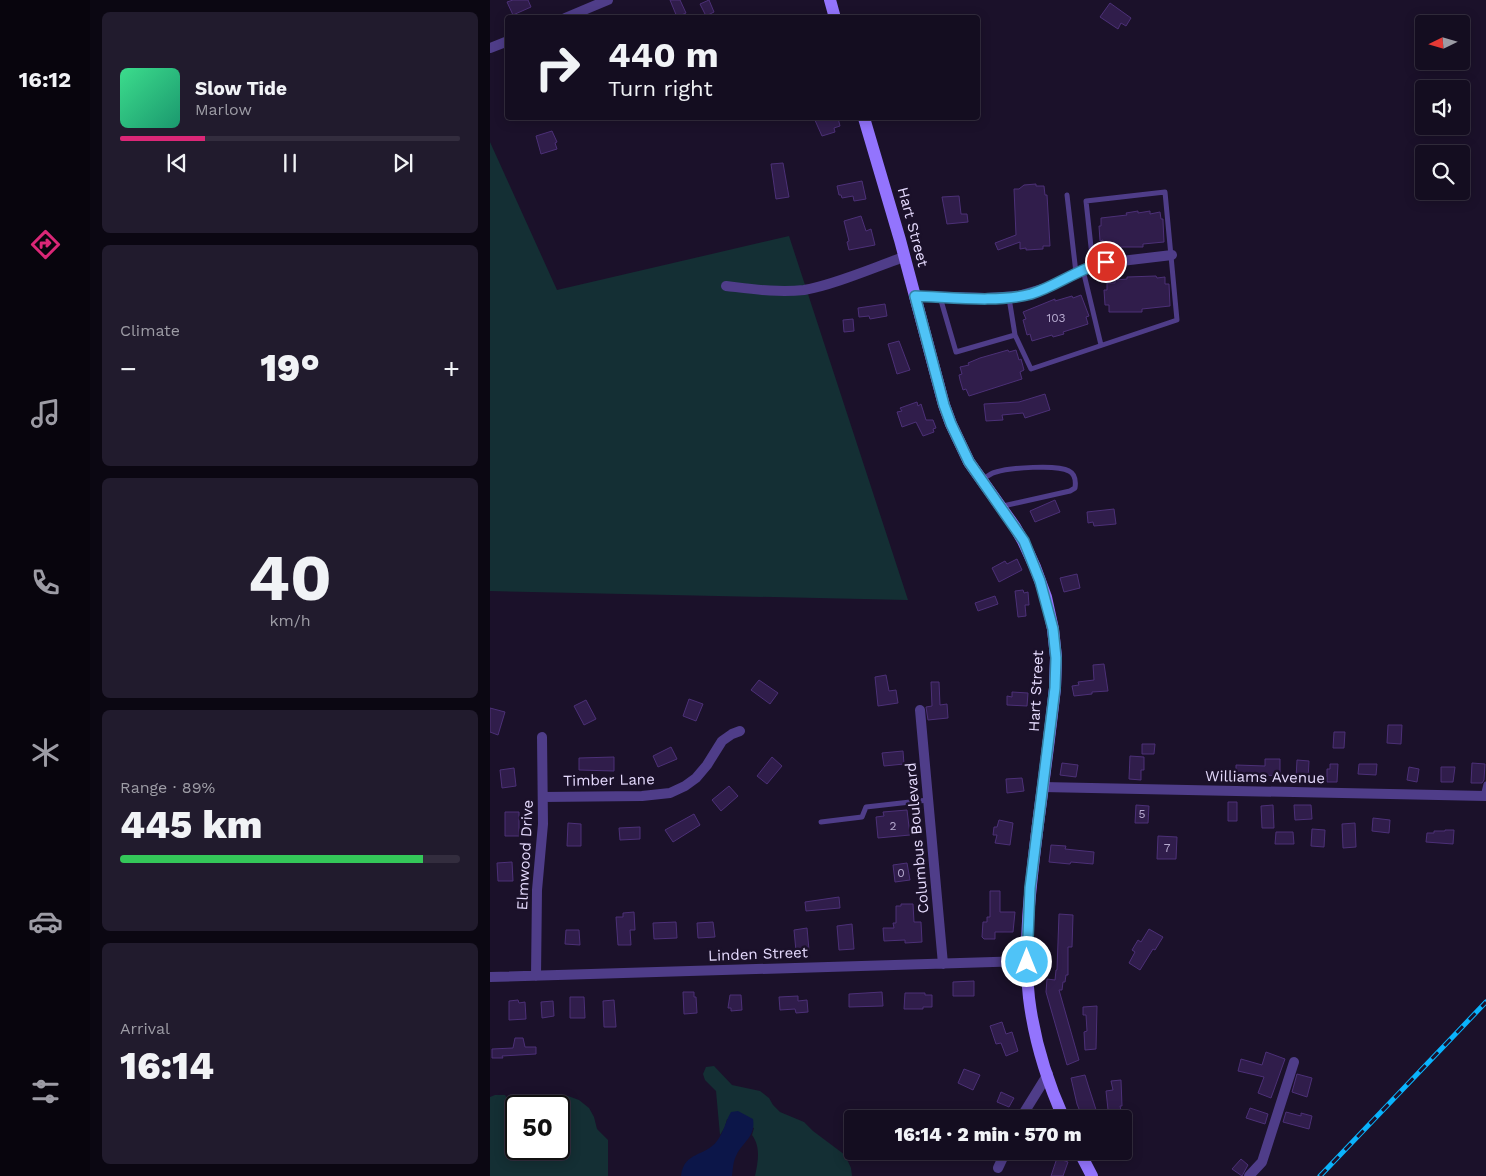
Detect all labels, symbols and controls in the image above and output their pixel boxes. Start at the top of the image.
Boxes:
north arrow [1415,15,1470,70]
map controls [1415,15,1470,200]
text: 440 m [608,34,719,76]
icon: right [525,35,590,100]
text: 16:12 [19,67,71,92]
text: Turn right [608,76,713,101]
text: Slow Tide [195,77,287,100]
button: sound [1415,80,1470,135]
text: Marlow [195,100,252,119]
button: search [1415,145,1470,200]
icon: previous [163,149,191,177]
icon: pause [276,149,304,177]
icon: next [389,149,417,177]
street label: Hart Street [894,185,932,269]
icon: directions [28,227,63,262]
pin [1085,241,1127,283]
icon: arrive [1092,248,1120,276]
house number: 103 [1047,311,1065,325]
text: Climate [120,321,180,340]
text: 19° [260,346,320,390]
text: − [120,352,137,385]
text: + [443,352,460,385]
icon: music [28,396,63,431]
text: 40 [248,540,332,616]
icon: phone [28,565,63,600]
text: km/h [269,611,311,630]
street label: Hart Street [1025,649,1047,732]
icon: climate [28,735,63,770]
street label: Columbus Boulevard [901,762,933,914]
street label: Williams Avenue [1205,767,1325,787]
street label: Timber Lane [563,770,655,790]
text: Range · 89% [120,778,215,797]
street label: Elmwood Drive [513,799,537,911]
text: 445 km [120,803,262,847]
house number: 5 [1139,807,1146,821]
house number: 2 [890,819,897,833]
house number: 7 [1164,841,1171,855]
house number: 0 [897,866,905,880]
icon: car [28,904,63,939]
position arrow [1000,935,1052,987]
street label: Linden Street [708,943,809,965]
text: Arrival [120,1019,170,1038]
text: 16:14 [120,1044,214,1088]
icon: filters [28,1074,63,1109]
speed limit sign: 50 [505,1095,570,1160]
text: 16:14 · 2 min · 570 m [894,1123,1082,1146]

